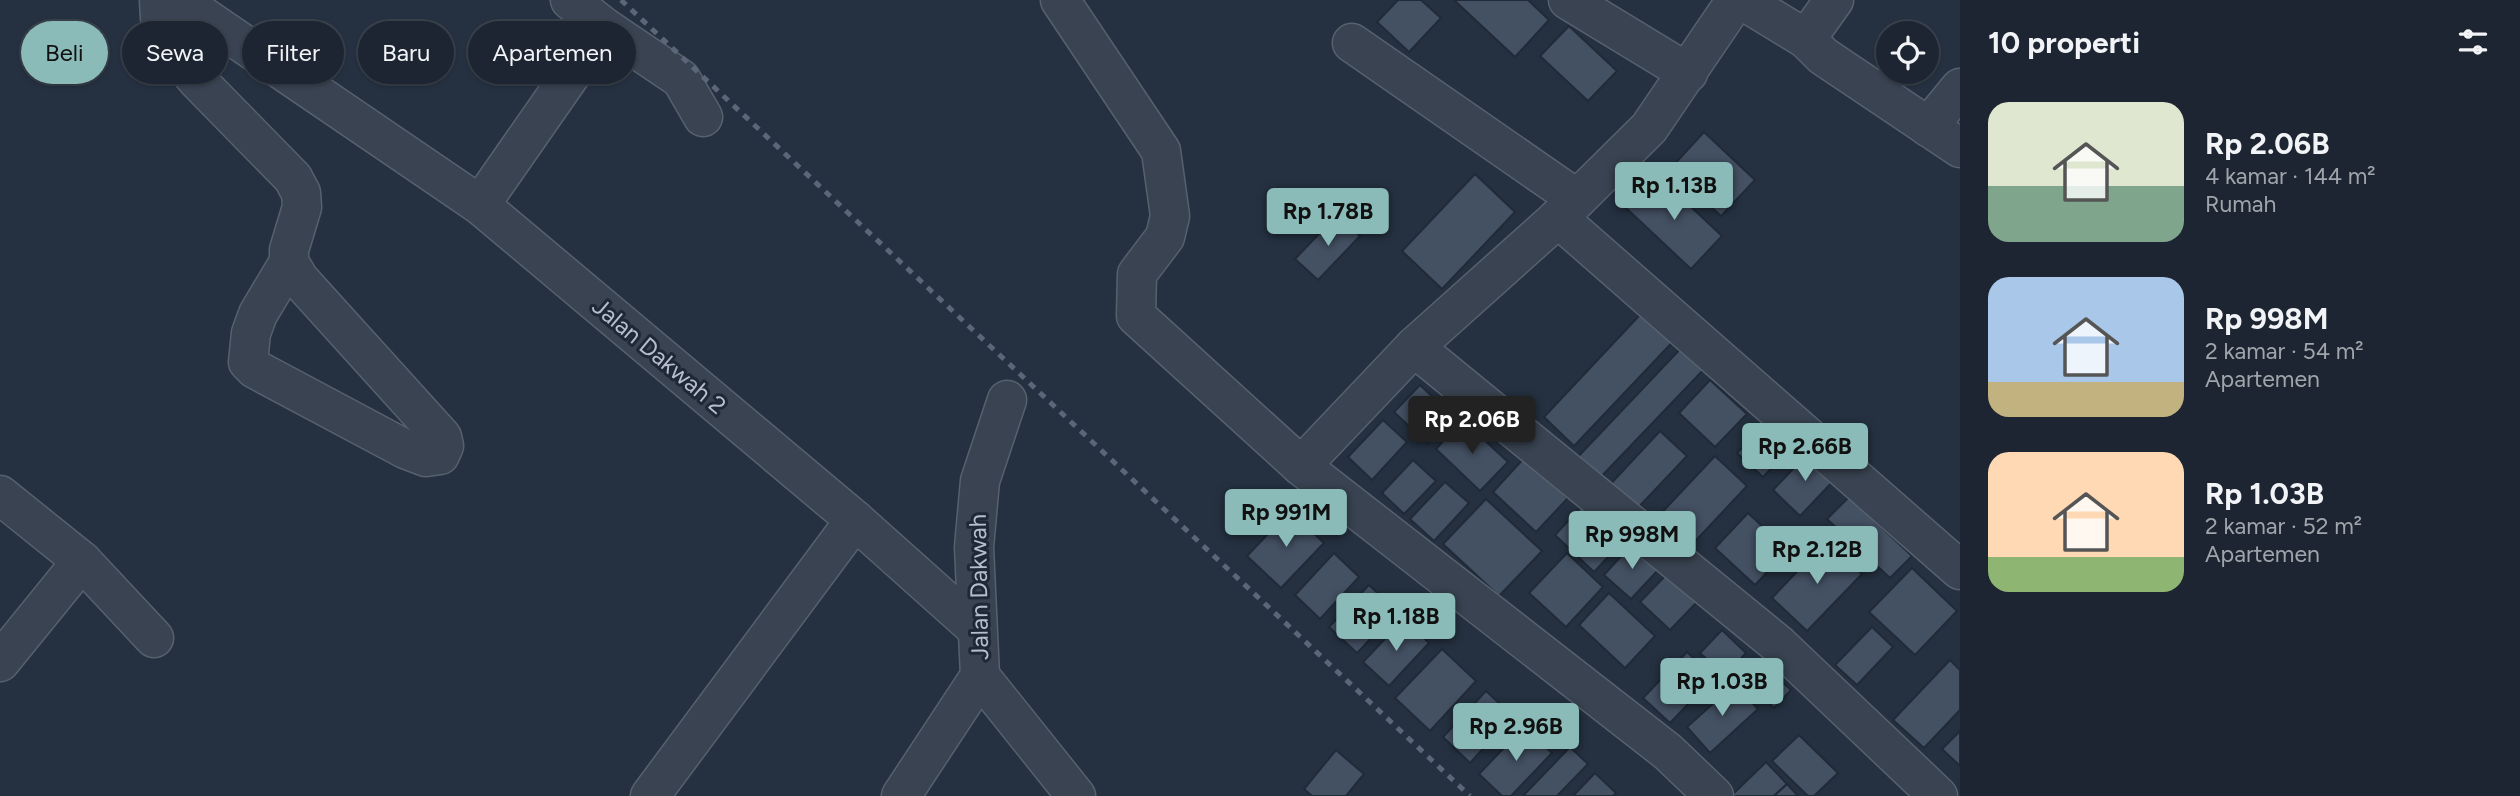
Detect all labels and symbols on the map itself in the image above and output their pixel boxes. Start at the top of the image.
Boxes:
pin: Rp 1.13B [1602,162,1746,222]
pin: Rp 1.78B [1256,188,1400,248]
street label: Jalan Dakwah 2 [587,291,732,420]
pin: Rp 2.06B [1400,396,1544,456]
pin: Rp 2.66B [1733,424,1877,483]
pin: Rp 991M [1221,490,1351,549]
pin: Rp 998M [1567,512,1697,571]
street label: Jalan Dakwah [963,514,994,660]
pin: Rp 2.12B [1745,526,1889,586]
pin: Rp 1.18B [1324,594,1468,653]
pin: Rp 1.03B [1650,658,1794,718]
pin: Rp 2.96B [1444,704,1588,763]

